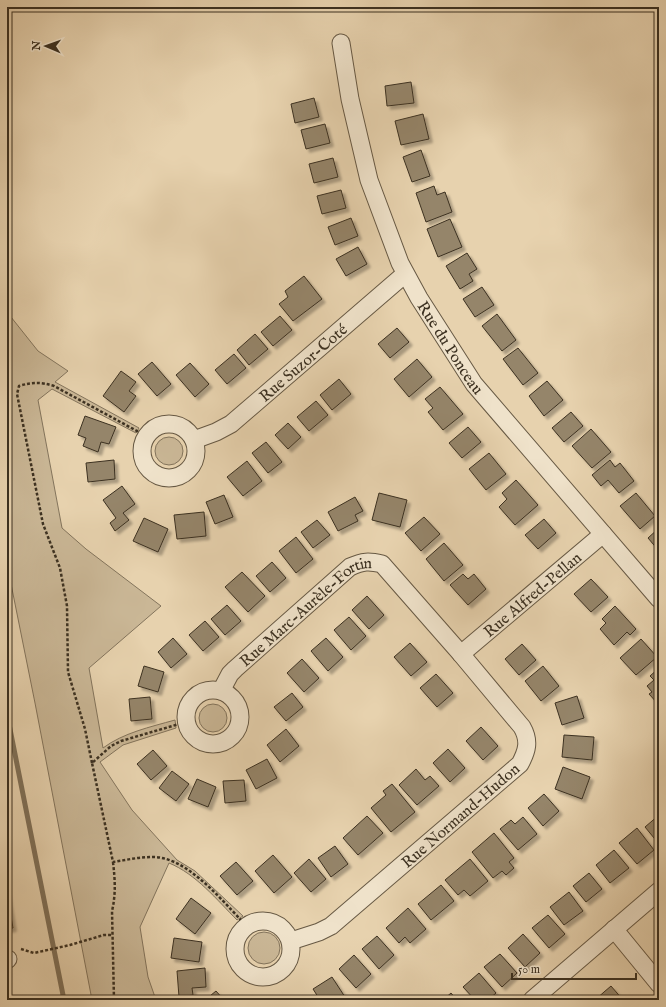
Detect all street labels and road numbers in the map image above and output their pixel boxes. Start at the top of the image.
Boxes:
street label: Rue du Ponceau [412,298,487,399]
street label: Rue Suzor-Coté [256,320,352,407]
street label: Rue Alfred-Pellan [480,548,587,643]
street label: Rue Marc-Aurèle-Fortin [236,554,373,672]
street label: Rue Normand-Hudon [398,759,525,873]

